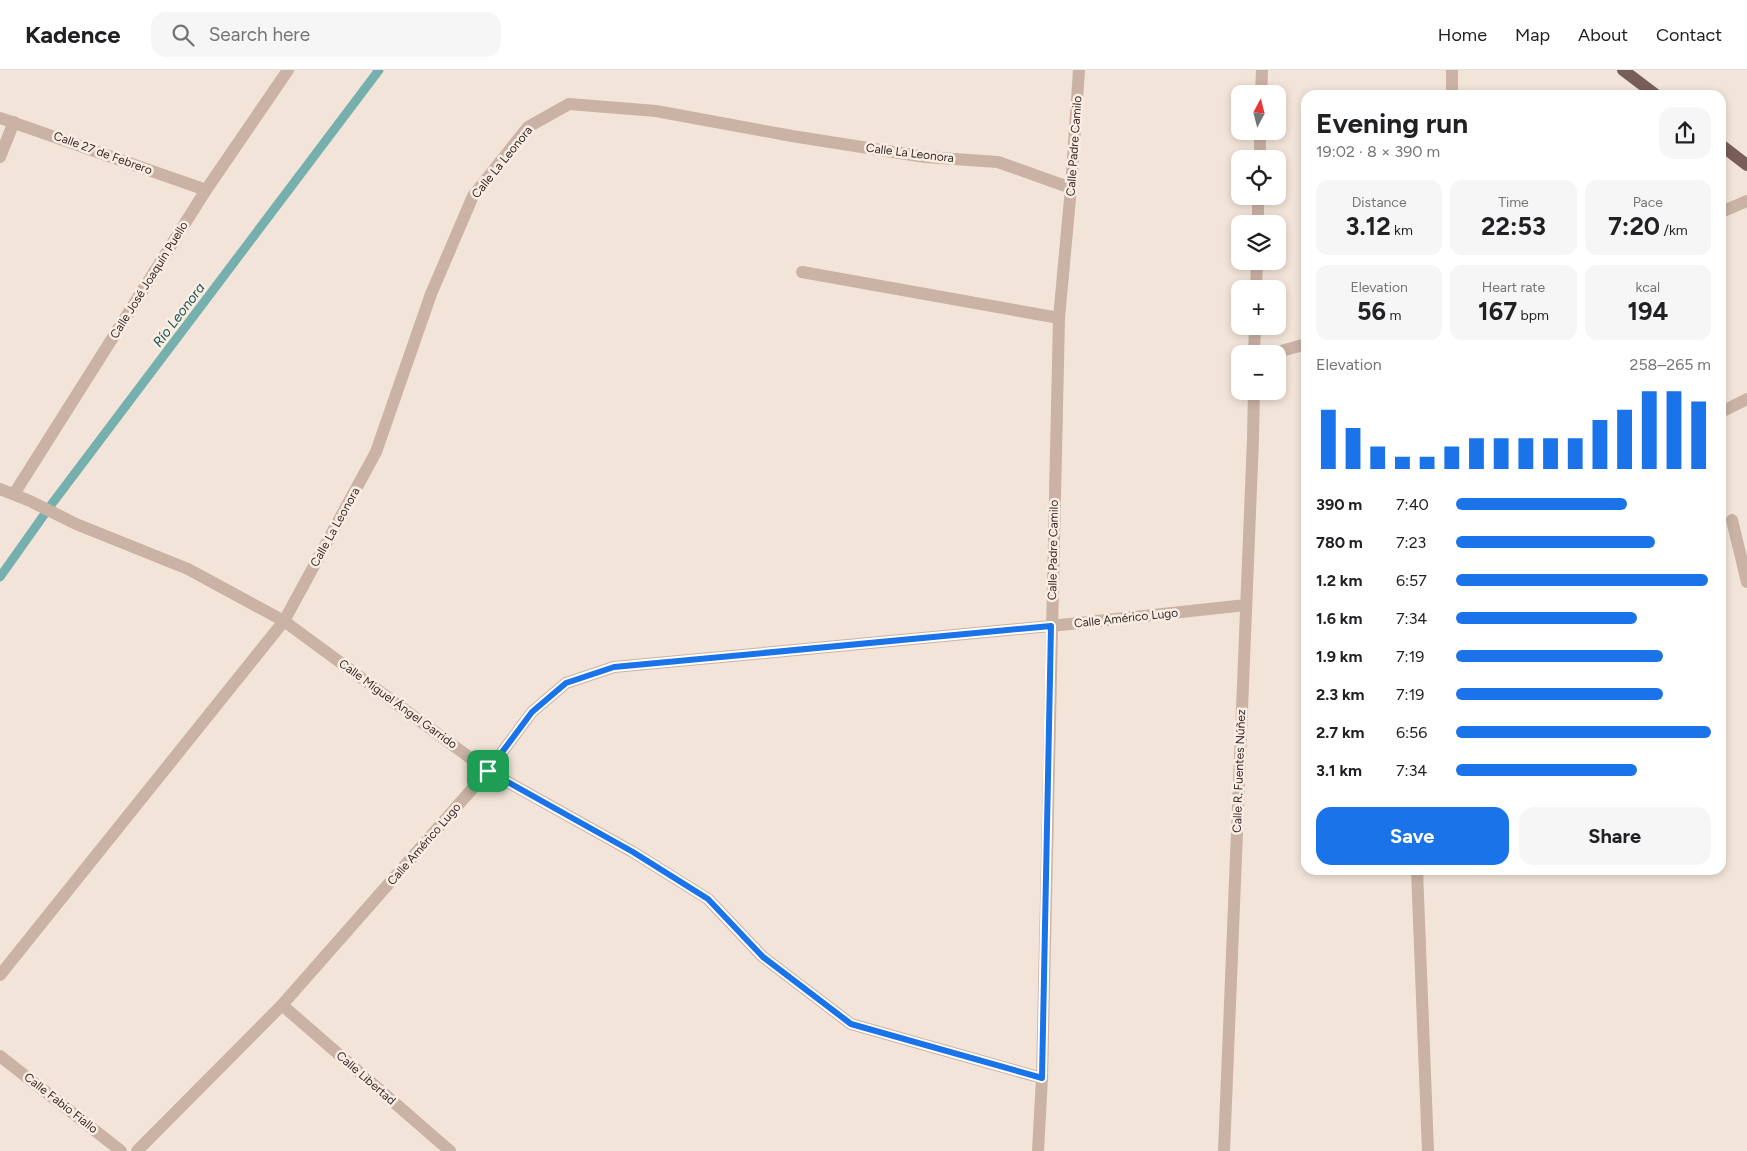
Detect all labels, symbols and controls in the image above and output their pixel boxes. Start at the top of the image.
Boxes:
search box [151,12,501,57]
text: Kadence [25,20,121,49]
icon: search [169,21,197,49]
text: Search here [209,23,310,46]
text: Home [1438,24,1487,46]
text: Map [1515,24,1550,46]
text: About [1578,24,1628,46]
text: Contact [1656,24,1722,46]
north arrow [1231,85,1286,140]
map controls [1231,85,1286,400]
street label: Calle Padre Camilo [1064,95,1084,197]
text: Evening run [1316,106,1468,140]
button: share [1659,107,1711,159]
street label: Calle La Leonora [469,123,535,201]
street label: Calle 27 de Febrero [52,129,154,177]
street label: Calle La Leonora [865,141,955,165]
text: 19:02 · 8 × 390 m [1316,142,1440,161]
button: locate [1231,150,1286,205]
text: Distance [1352,194,1407,211]
text: Time [1498,194,1529,211]
text: Pace [1633,194,1663,211]
text: 3.12 [1346,211,1391,241]
text: 22:53 [1481,211,1546,241]
text: 7:20 [1608,211,1660,241]
button: layers [1231,215,1286,270]
street label: Calle José Joaquín Puello [107,219,191,341]
text: km [1391,222,1413,239]
text: /km [1660,222,1688,239]
text: Elevation [1350,279,1408,296]
text: Heart rate [1482,279,1545,296]
text: kcal [1636,279,1660,296]
water label: Río Leonora [149,280,209,350]
button: + [1231,280,1286,335]
text: 56 [1357,296,1386,326]
text: 167 [1478,296,1517,326]
text: 194 [1627,296,1668,326]
text: m [1386,307,1401,324]
text: bpm [1517,307,1549,324]
button: − [1231,345,1286,400]
text: Elevation [1316,355,1382,374]
text: 258–265 m [1629,355,1711,374]
street label: Calle La Leonora [307,485,363,569]
text: 390 m [1316,495,1362,514]
text: 7:40 [1396,495,1429,514]
street label: Calle Padre Camilo [1045,500,1061,600]
text: 780 m [1316,533,1363,552]
text: 7:23 [1396,533,1426,552]
text: 1.2 km [1316,571,1362,590]
text: 6:57 [1396,571,1427,590]
street label: Calle Américo Lugo [1073,606,1179,630]
text: 1.6 km [1316,609,1362,628]
text: 7:34 [1396,609,1427,628]
text: 1.9 km [1316,647,1362,666]
text: 7:19 [1396,647,1424,666]
street label: Calle Miguel Ángel Garrido [336,656,460,752]
text: 2.3 km [1316,685,1365,704]
text: 7:19 [1396,685,1424,704]
street label: Calle R. Fuentes Núñez [1230,709,1248,833]
text: 2.7 km [1316,723,1365,742]
text: 6:56 [1396,723,1427,742]
pin [467,750,509,792]
icon: arrive [474,757,502,785]
text: 3.1 km [1316,761,1362,780]
text: 7:34 [1396,761,1427,780]
street label: Calle Américo Lugo [384,800,464,888]
button: Save [1316,807,1509,865]
button: Share [1519,807,1711,865]
street label: Calle Libertad [334,1048,398,1108]
street label: Calle Fabio Fiallo [21,1070,101,1136]

